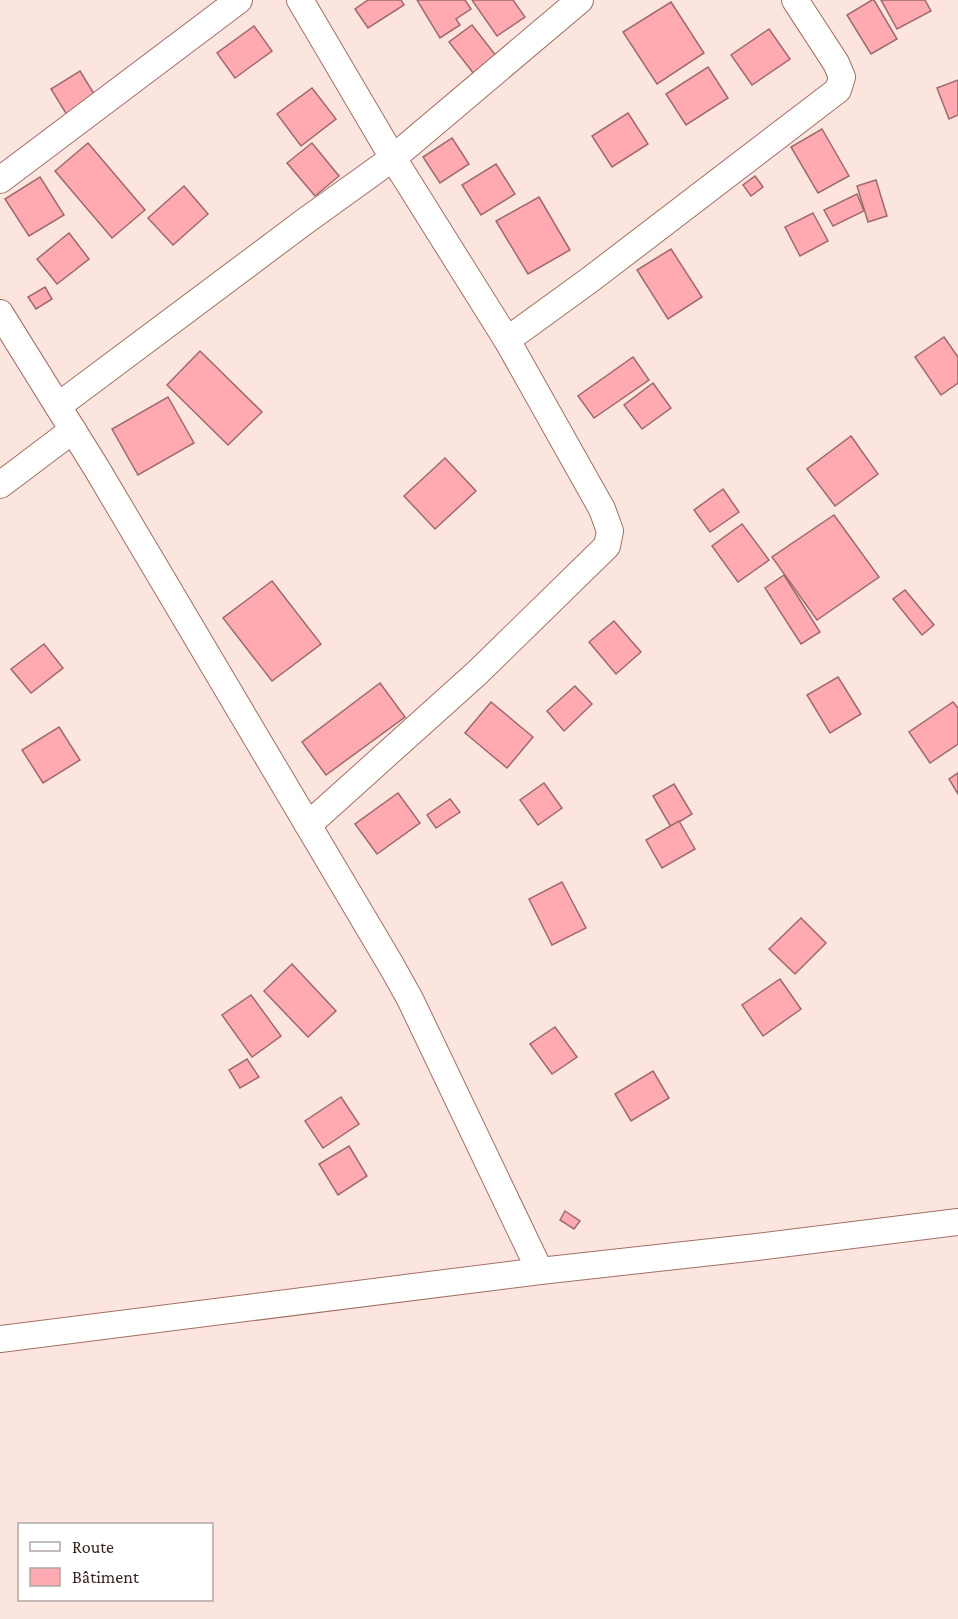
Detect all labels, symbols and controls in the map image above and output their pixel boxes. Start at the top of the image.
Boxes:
legend [18,1523,213,1601]
text: Route [72,1537,114,1557]
text: Bâtiment [72,1567,140,1587]

